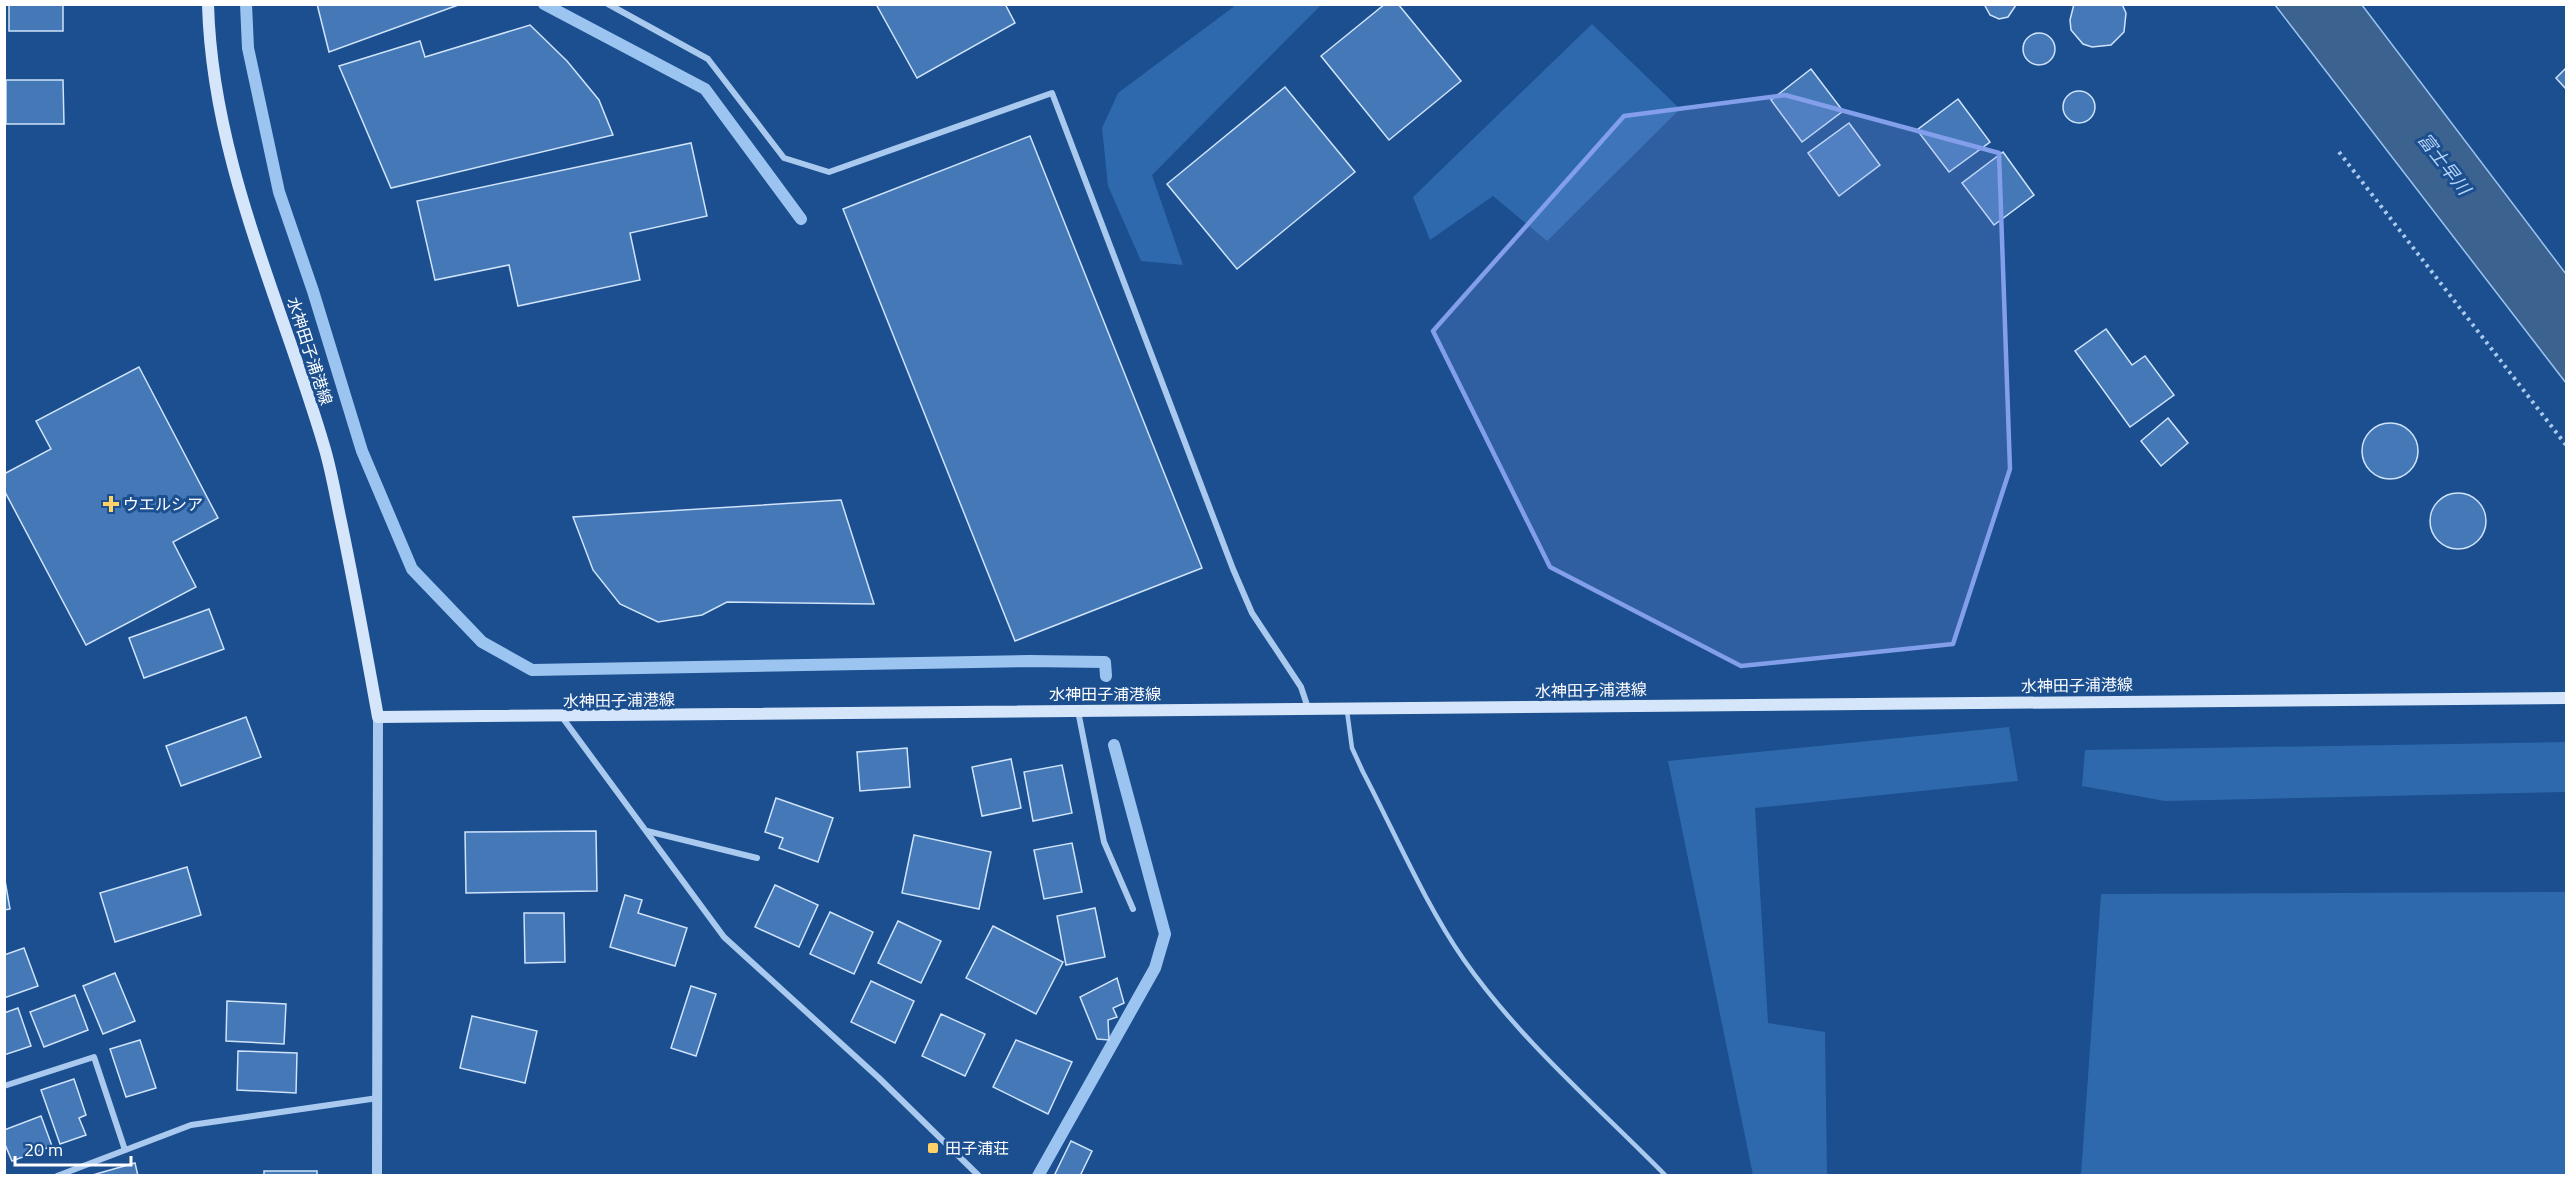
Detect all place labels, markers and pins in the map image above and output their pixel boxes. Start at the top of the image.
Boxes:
place label: ウエルシア [123,492,203,516]
marker: ウエルシア [104,497,118,511]
place label: 田子浦荘 [945,1136,1009,1160]
marker: 田子浦荘 [926,1141,940,1155]

